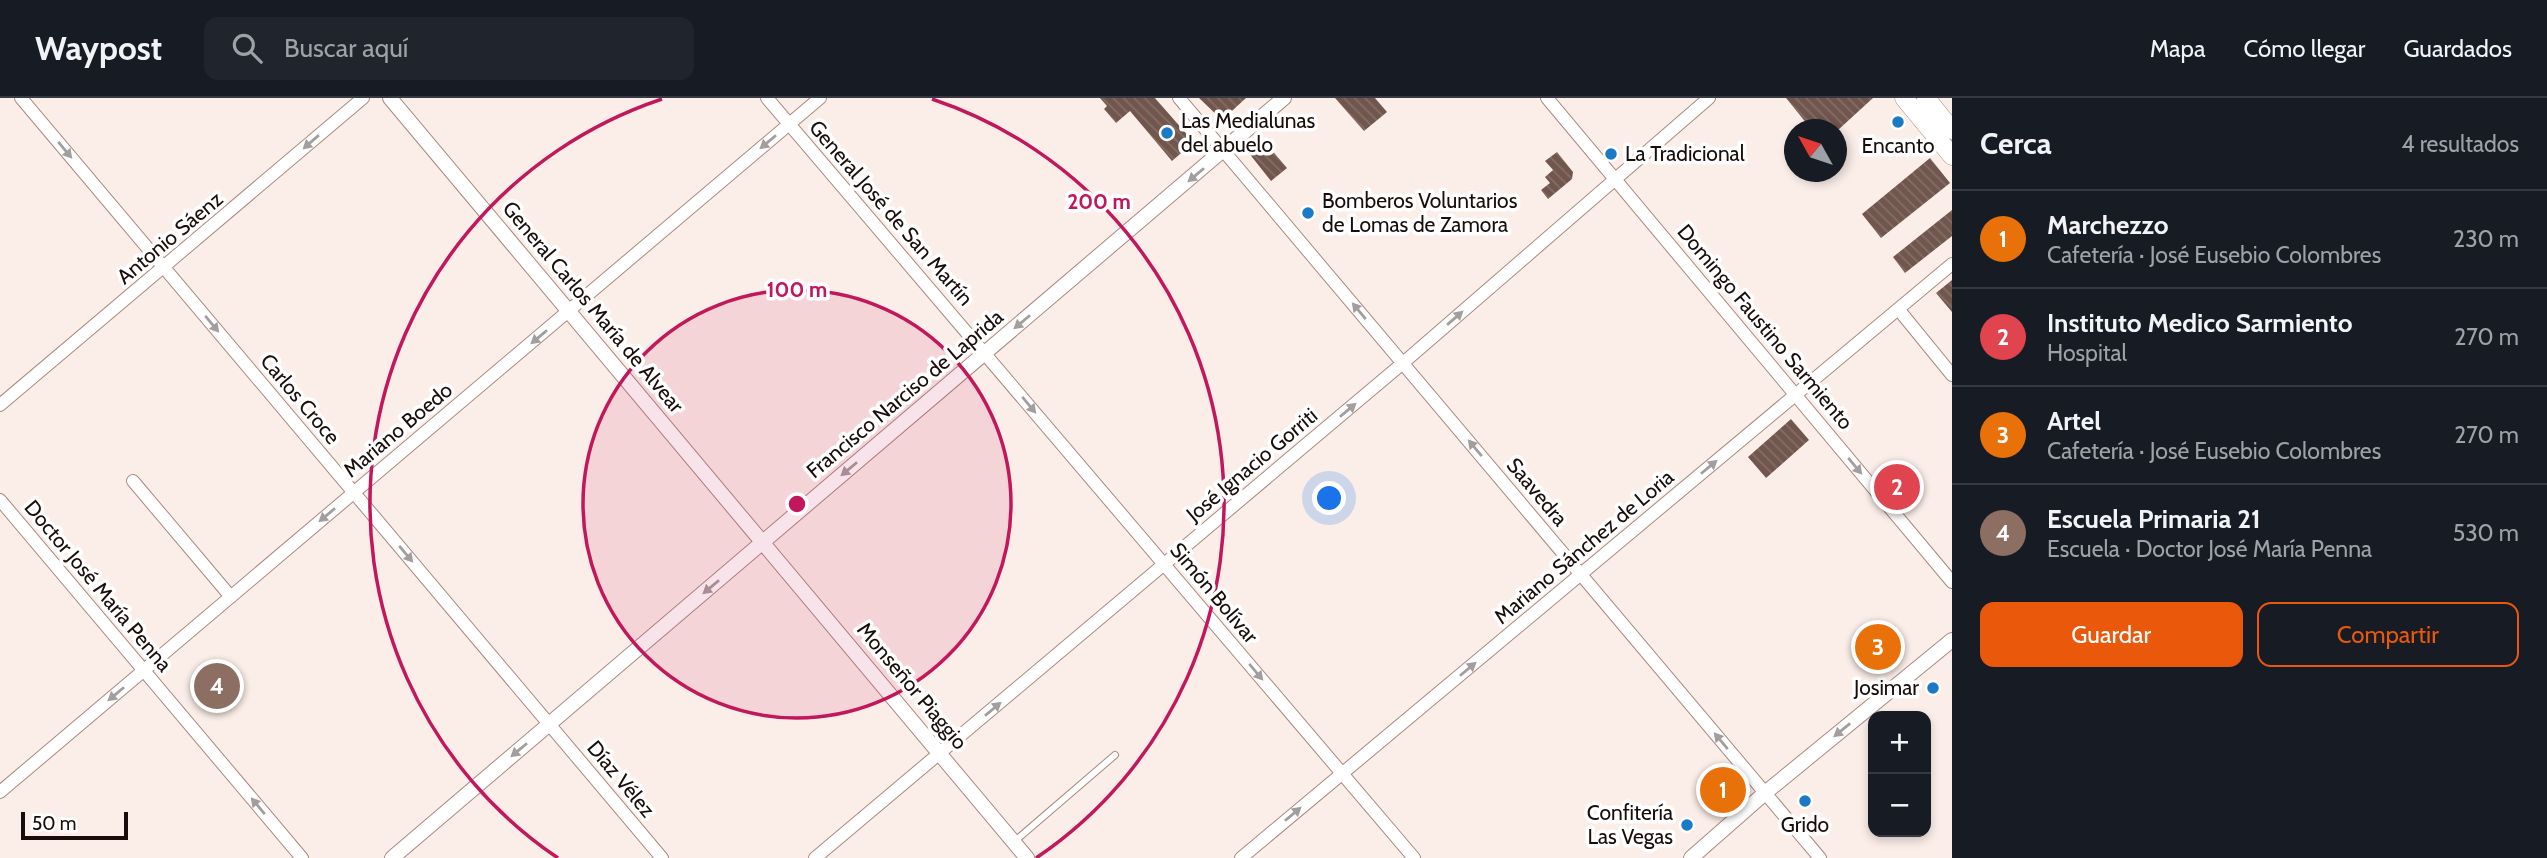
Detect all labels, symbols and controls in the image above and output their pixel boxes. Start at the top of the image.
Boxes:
search box [204,17,694,80]
text: Waypost [35,28,162,68]
icon: search [228,29,266,67]
text: Buscar aquí [284,32,408,64]
text: Mapa [2150,34,2206,63]
text: Cómo llegar [2244,34,2365,63]
text: Guardados [2403,34,2512,63]
place label: Las Medialunas del abuelo [1181,108,1316,157]
marker: Encanto [1890,114,1906,130]
street label: General José de San Martín [804,115,979,310]
north arrow [1784,119,1847,182]
marker: Las Medialunas del abuelo [1159,125,1175,141]
text: Cerca [1980,125,2052,162]
text: 4 resultados [2401,130,2519,158]
place label: Encanto [1862,133,1934,158]
one-way arrow [303,134,320,149]
one-way arrow [760,134,777,149]
one-way arrow [58,141,73,159]
place label: La Tradicional [1625,141,1745,166]
marker: La Tradicional [1603,146,1619,162]
one-way arrow [1187,167,1204,182]
street label: Antonio Sáenz [112,186,228,289]
place label: Bomberos Voluntarios de Lomas de Zamora [1322,188,1518,237]
text: 200 m [1067,189,1131,214]
street label: General Carlos María de Alvear [498,196,689,418]
marker: Bomberos Voluntarios de Lomas de Zamora [1300,205,1316,221]
text: Marchezzo [2047,209,2169,241]
street label: Domingo Faustino Sarmiento [1672,219,1858,434]
text: 1 [1999,225,2007,253]
text: 230 m [2453,225,2519,253]
text: Cafetería · José Eusebio Colombres [2047,241,2381,269]
text: 100 m [767,277,827,302]
one-way arrow [1351,302,1367,320]
street label: Francisco Narciso de Laprida [801,304,1008,483]
text: Instituto Medico Sarmiento [2047,307,2353,339]
one-way arrow [1446,310,1464,326]
one-way arrow [1014,314,1031,329]
one-way arrow [204,316,219,333]
text: 2 [1997,323,2009,351]
text: 270 m [2454,323,2519,351]
one-way arrow [530,329,548,344]
text: Hospital [2047,339,2127,367]
street label: Carlos Croce [255,348,346,449]
street label: Mariano Boedo [338,377,457,482]
one-way arrow [1022,396,1037,414]
street label: José Ignacio Gorriti [1180,403,1322,527]
one-way arrow [1339,403,1356,418]
text: Artel [2047,405,2101,437]
text: 3 [1997,421,2009,449]
text: 270 m [2454,421,2519,449]
text: Cafetería · José Eusebio Colombres [2047,437,2381,465]
one-way arrow [1468,439,1483,456]
street label: Saavedra [1502,453,1573,531]
one-way arrow [1848,456,1863,474]
one-way arrow [1700,459,1718,475]
pin: 2 [1874,461,1920,513]
one-way arrow [840,462,858,477]
street label: Mariano Sánchez de Loria [1489,464,1679,629]
your location [1312,481,1346,515]
centre of rings [785,492,809,516]
street label: Doctor José María Penna [19,495,177,676]
text: Escuela Primaria 21 [2047,503,2261,535]
one-way arrow [319,507,336,522]
text: 4 [1996,519,2010,547]
text: 530 m [2453,519,2519,547]
text: Escuela · Doctor José María Penna [2047,535,2372,563]
street label: Simón Bolívar [1165,537,1264,648]
one-way arrow [398,546,413,563]
one-way arrow [703,579,720,594]
button: Guardar [1980,602,2243,667]
button: Compartir [2257,602,2519,667]
street label: Monseñor Piaggio [852,617,973,754]
pin: 3 [1855,621,1901,673]
pin: 4 [194,660,240,712]
one-way arrow [1460,662,1477,677]
one-way arrow [1248,664,1263,681]
place label: Josimar [1853,675,1919,700]
marker: Josimar [1925,680,1941,696]
one-way arrow [108,686,126,701]
one-way arrow [984,702,1001,717]
map controls [1868,711,1931,837]
button: + [1868,711,1931,774]
one-way arrow [1834,722,1851,737]
one-way arrow [1713,732,1729,750]
street label: Díaz Vélez [582,735,661,822]
one-way arrow [511,742,528,757]
pin: 1 [1700,764,1746,816]
button: − [1868,774,1931,837]
marker: Grido [1797,793,1813,809]
one-way arrow [250,797,266,815]
place label: Confitería Las Vegas [1587,800,1673,849]
one-way arrow [1284,807,1302,822]
scale bar [21,809,128,841]
text: 50 m [32,812,76,835]
place label: Grido [1781,812,1829,837]
marker: Confitería Las Vegas [1679,817,1695,833]

